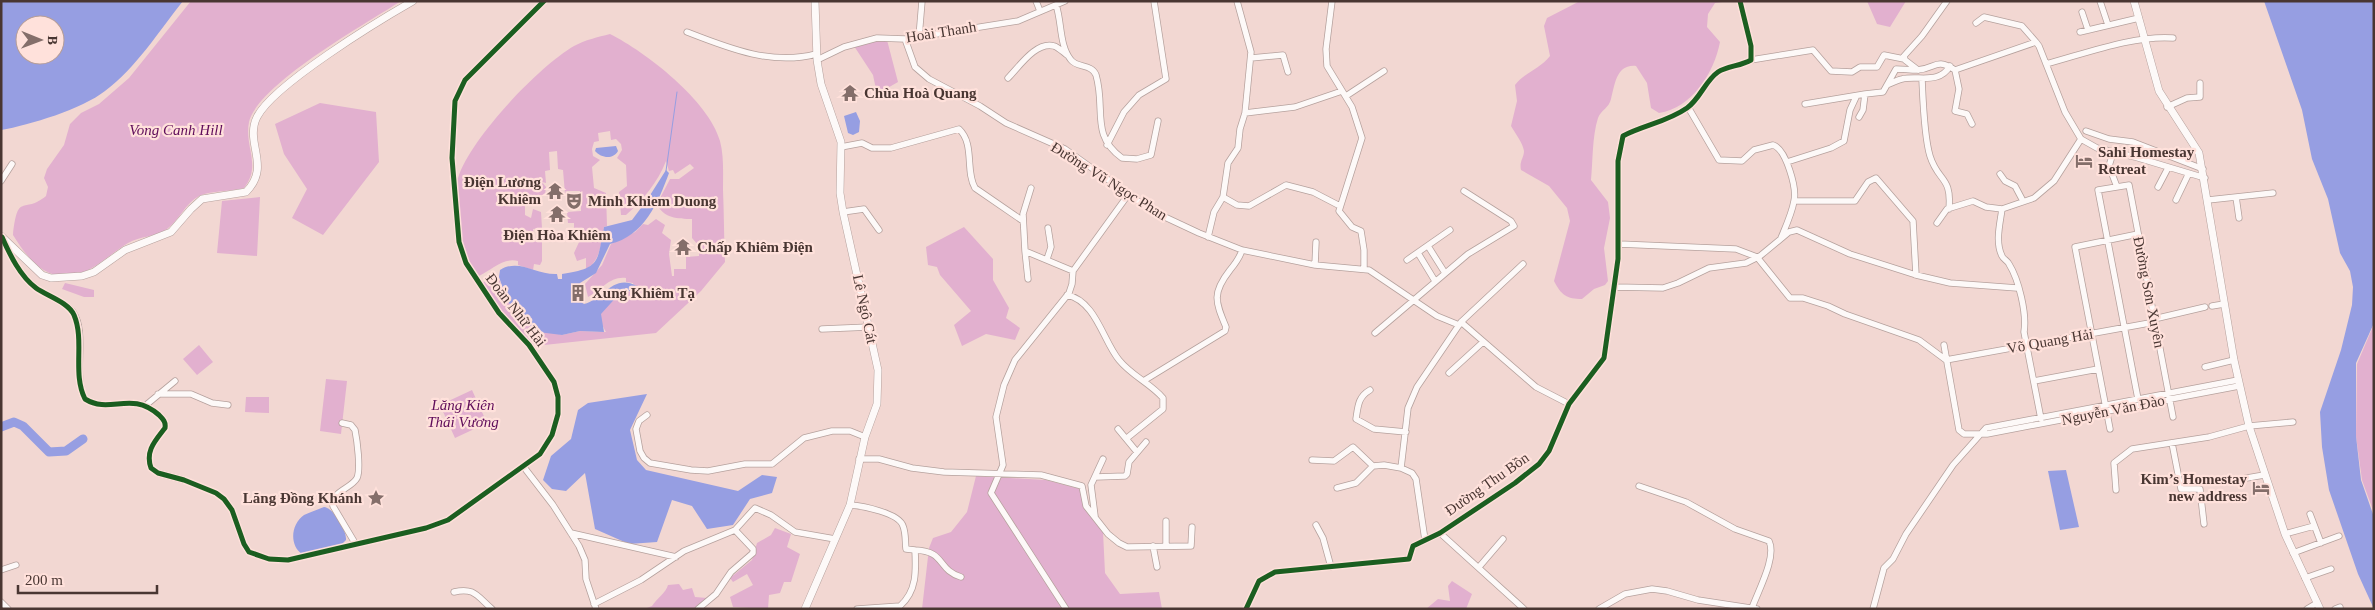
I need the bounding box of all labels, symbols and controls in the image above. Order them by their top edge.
north arrow [15,15,65,65]
street label: Hoài Thanh [905,18,978,45]
text: B [45,35,60,45]
temple icon: Chùa Hoà Quang [840,83,860,103]
place label: Chùa Hoà Quang [864,85,977,101]
park label: Vong Canh Hill [129,122,223,138]
street label: Đường Vũ Ngọc Phan [1048,139,1170,223]
place label: Sahi Homestay Retreat [2098,144,2195,177]
hotel icon: Sahi Homestay Retreat [2074,151,2094,171]
place label: Điện Lương Khiêm [464,174,541,207]
temple icon: Điện Lương Khiêm [545,181,565,201]
theatre icon: Minh Khiem Duong [564,191,584,211]
place label: Minh Khiem Duong [588,193,717,209]
temple icon: Điện Hòa Khiêm [547,204,567,224]
place label: Điện Hòa Khiêm [503,227,611,243]
street label: Đường Sơn Xuyên [2130,235,2168,350]
temple icon: Chấp Khiêm Điện [673,237,693,257]
place label: Chấp Khiêm Điện [697,239,814,255]
street label: Đoàn Nhữ Hài [483,270,549,350]
street label: Lê Ngô Cát [850,273,880,346]
building icon: Xung Khiêm Tạ [568,283,588,303]
place label: Xung Khiêm Tạ [592,285,696,301]
street label: Võ Quang Hải [2006,326,2094,356]
street label: Nguyễn Văn Đào [2060,392,2166,428]
park label: Lăng Kiên Thái Vương [427,397,499,430]
street label: Đường Thu Bồn [1442,449,1532,519]
place label: Kim’s Homestay new address [2140,471,2247,504]
hotel icon: Kim’s Homestay new address [2251,478,2271,498]
place icon: Lăng Đồng Khánh [366,488,386,508]
place label: Lăng Đồng Khánh [243,490,363,506]
scale bar [18,562,156,594]
text: 200 m [25,572,63,588]

